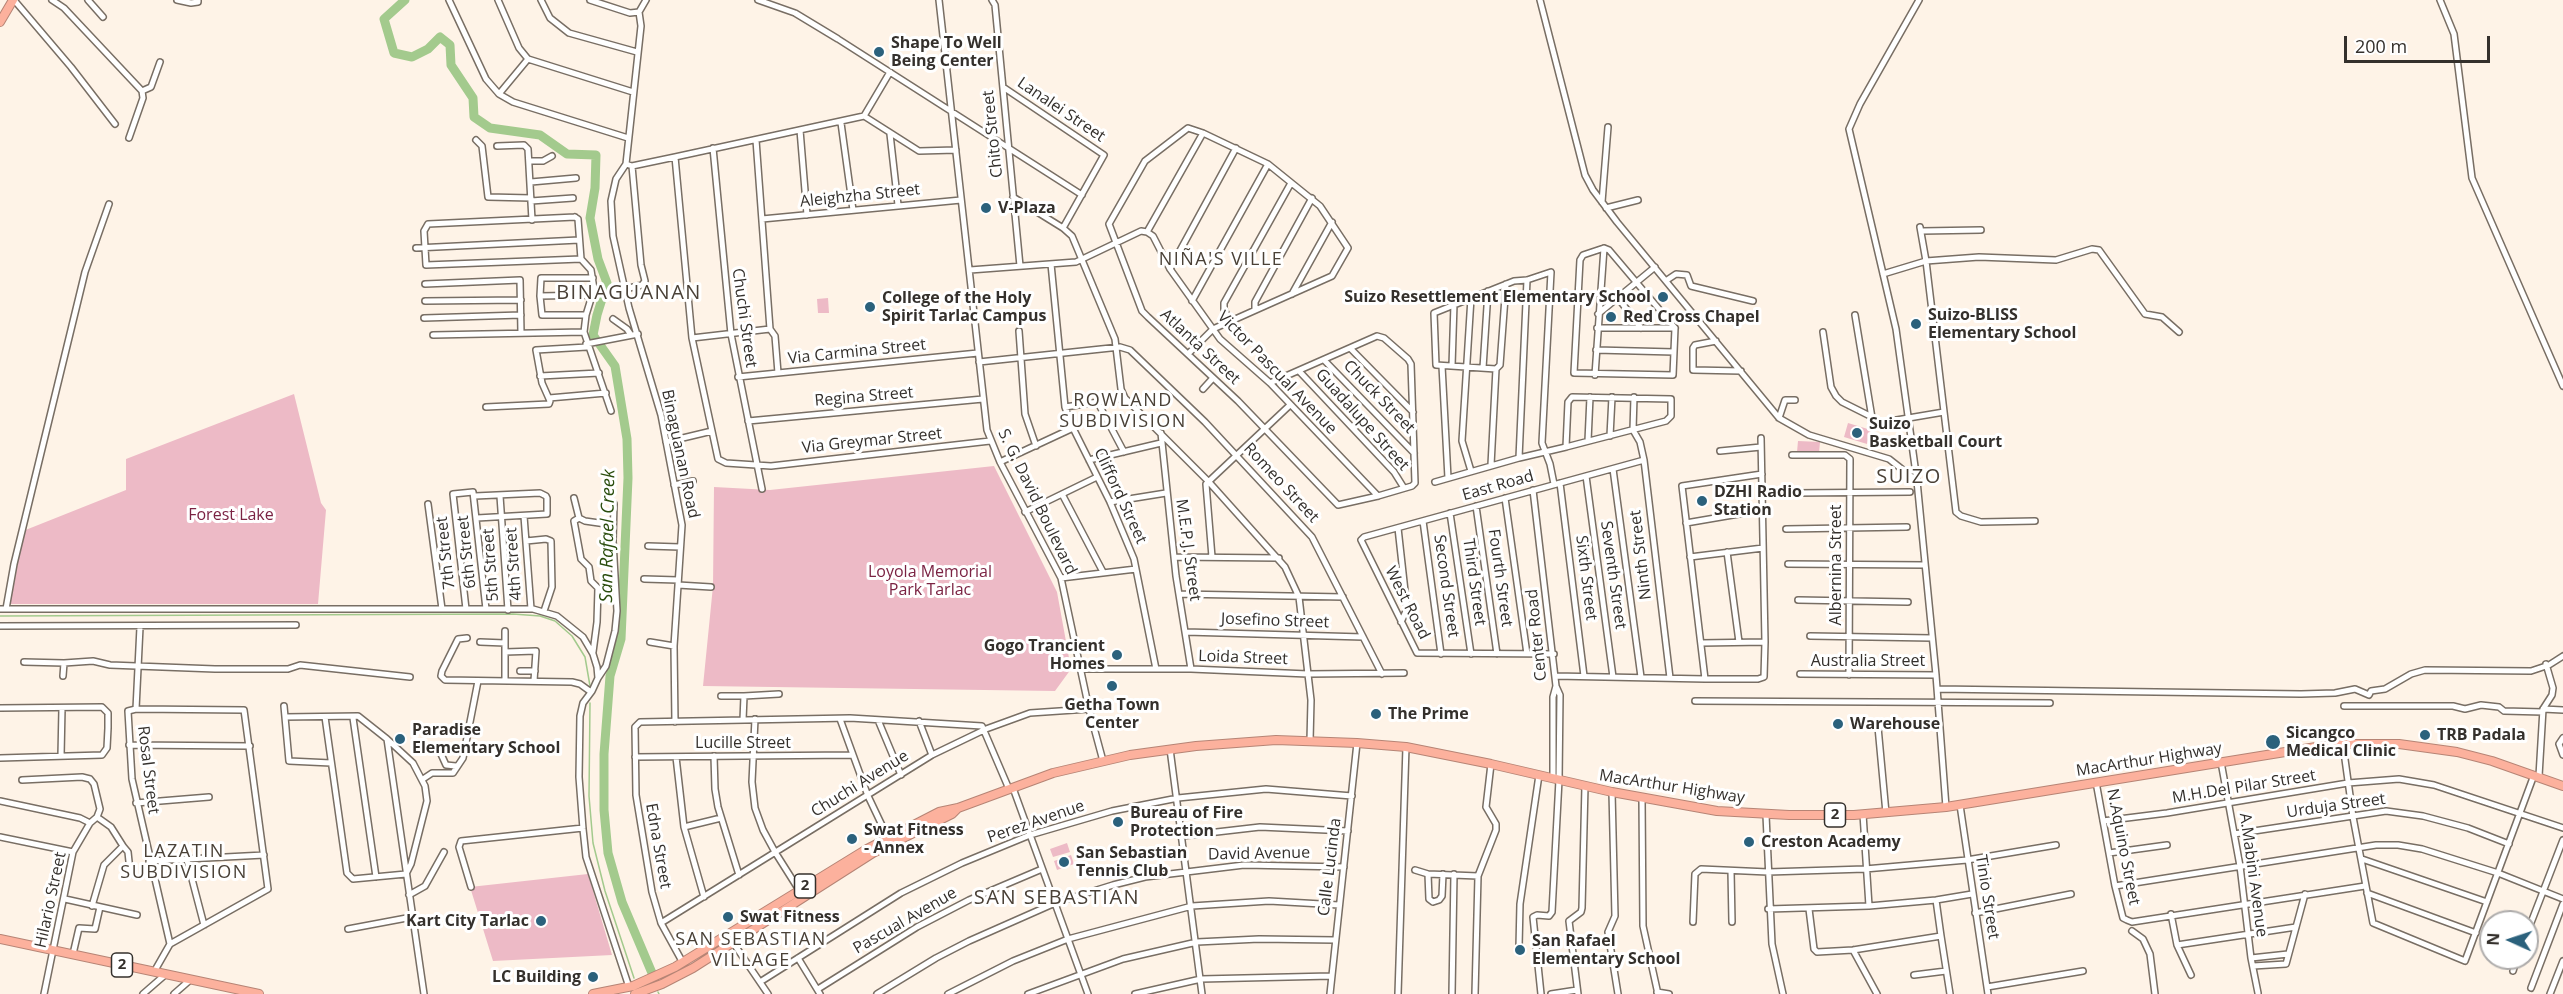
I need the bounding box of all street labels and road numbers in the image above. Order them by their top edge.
street label: Lanalei Street [1013,74,1109,146]
street label: Chito Street [979,89,1007,179]
street label: Aleighzha Street [799,180,921,212]
street label: Chuchi Street [728,267,760,369]
street label: Atlanta Street [1156,305,1244,389]
street label: Victor Pascual Avenue [1213,307,1341,439]
street label: Via Carmina Street [787,335,927,369]
street label: Chuck Street [1339,356,1419,438]
street label: Guadalupe Street [1311,365,1413,475]
street label: Regina Street [814,383,914,411]
street label: Binaguanan Road [657,388,703,520]
street label: Via Greymar Street [801,424,943,458]
street label: S. G. David Boulevard [993,426,1081,578]
street label: Romeo Street [1239,439,1323,527]
street label: Clifford Street [1089,445,1151,547]
street label: East Road [1460,467,1536,505]
street label: M.E.P.J. Street [1171,498,1205,602]
street label: Albernina Street [1826,505,1846,625]
street label: Ninth Street [1626,509,1656,601]
street label: 6th Street [454,514,480,590]
street label: 7th Street [433,515,459,591]
street label: Seventh Street [1596,520,1630,630]
street label: 4th Street [502,527,526,601]
street label: 5th Street [479,528,503,602]
street label: Fourth Street [1484,528,1516,628]
street label: Second Street [1429,533,1463,639]
street label: Sixth Street [1571,534,1601,622]
street label: Third Street [1458,537,1490,627]
street label: West Road [1380,563,1434,643]
street label: Center Road [1523,588,1551,682]
street label: Josefino Street [1221,610,1329,632]
street label: Loida Street [1198,647,1288,669]
street label: Australia Street [1811,651,1925,671]
street label: Rosal Street [133,725,163,815]
street label: Lucille Street [695,733,791,753]
street label: MacArthur Highway [2075,739,2223,781]
street label: Chuchi Avenue [808,746,912,822]
street label: MacArthur Highway [1598,766,1746,808]
street label: M.H.Del Pilar Street [2171,766,2317,808]
street label: N.Aquino Street [2102,787,2144,907]
street label: Urduja Street [2285,790,2387,822]
street label: Perez Avenue [985,796,1087,848]
street label: Edna Street [641,802,675,890]
road number: 2 [1824,803,1846,827]
street label: A.Mabini Avenue [2235,812,2271,938]
street label: Calle Lucinda [1314,817,1346,917]
street label: David Avenue [1208,844,1310,864]
street label: Hilario Street [31,850,71,950]
street label: Tinio Street [1971,853,2003,941]
road number: 2 [794,874,816,898]
street label: Pascual Avenue [850,884,960,958]
road number: 2 [112,953,132,977]

